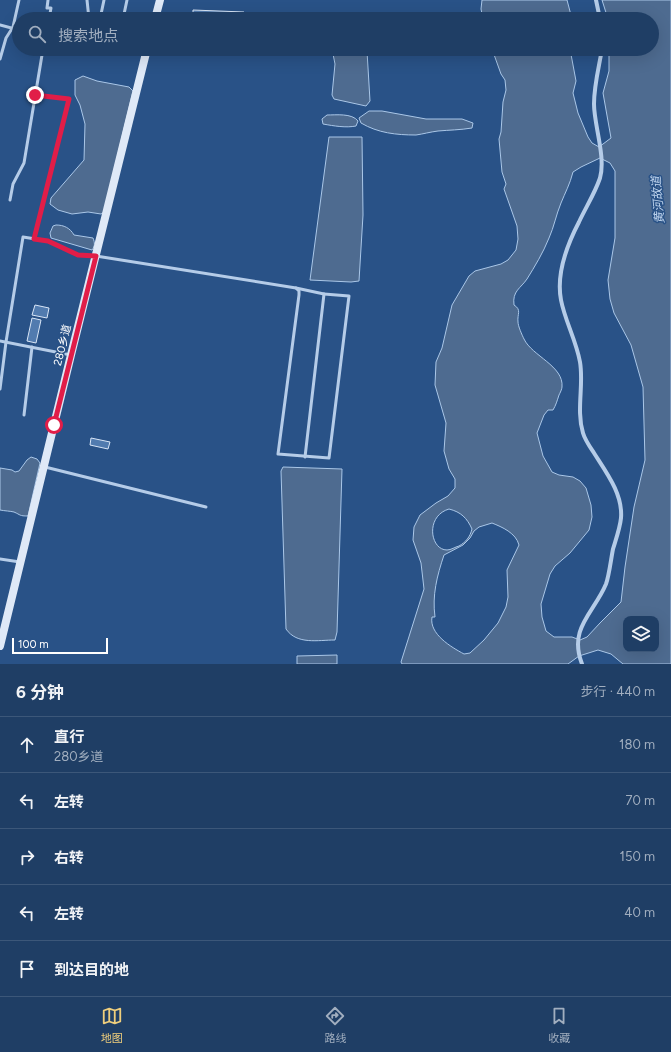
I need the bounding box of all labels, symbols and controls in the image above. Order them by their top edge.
search box [12,12,659,56]
icon: search [26,23,48,45]
text: 搜索地点 [58,27,118,45]
route end [26,86,44,104]
water label: 黄河故道 [649,173,667,225]
street label: 280乡道 [51,323,74,367]
route start [45,416,63,434]
map controls [623,616,659,652]
button: layers [623,616,659,652]
scale bar [12,636,108,655]
text: 100 m [18,638,49,651]
text: 6 分钟 [16,682,64,702]
text: 步行 · 440 m [581,684,655,699]
text: 直行 [54,728,84,746]
icon: ahead [16,734,38,756]
text: 180 m [619,737,655,752]
text: 280乡道 [54,749,104,764]
icon: left [16,790,38,812]
text: 左转 [54,793,84,811]
text: 70 m [625,793,655,808]
icon: right [16,846,38,868]
text: 右转 [54,849,84,867]
text: 150 m [620,849,655,864]
icon: left [16,902,38,924]
text: 左转 [54,905,84,923]
text: 40 m [624,905,655,920]
icon: arrive [16,958,38,980]
text: 到达目的地 [54,961,129,979]
tab: 地图 [101,1005,123,1045]
tab: 路线 [324,1005,346,1045]
tab: 收藏 [548,1005,570,1045]

